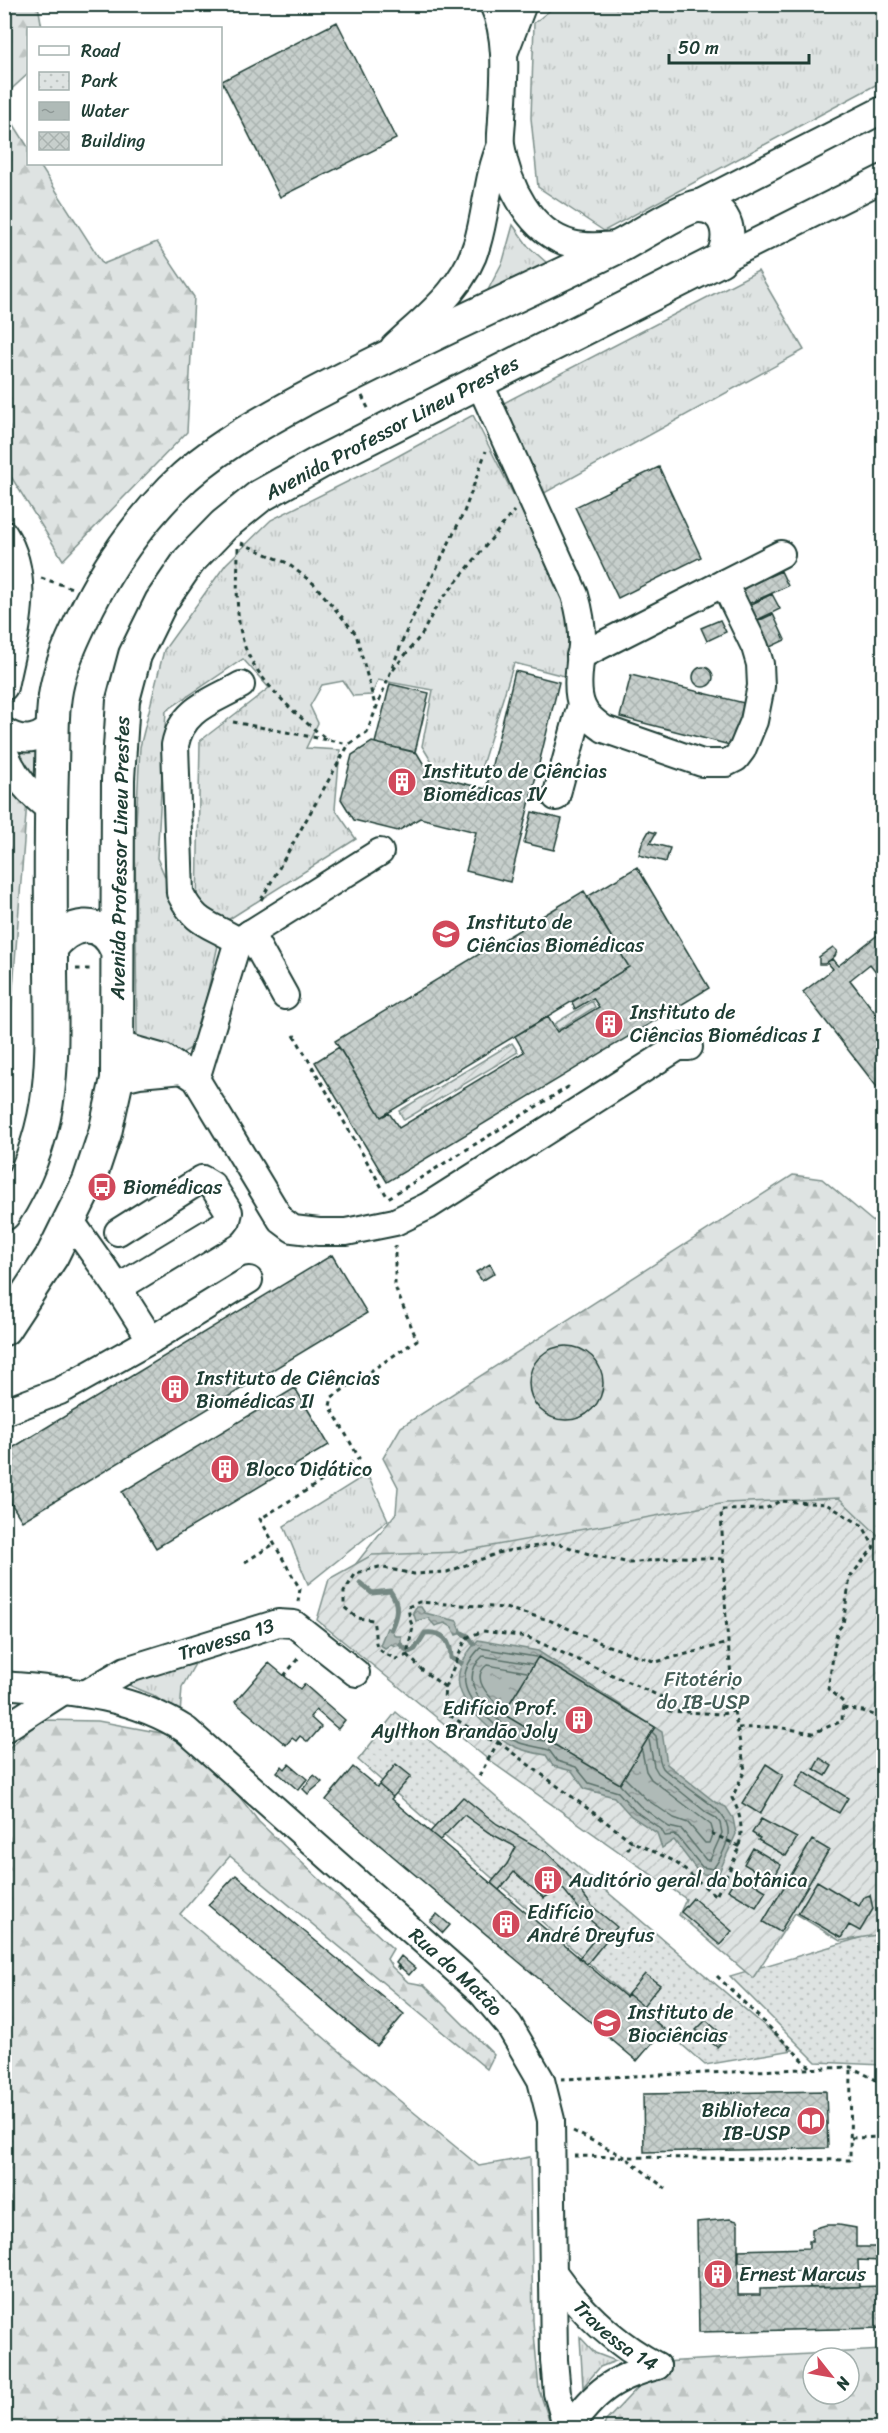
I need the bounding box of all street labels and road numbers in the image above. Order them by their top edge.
street label: Avenida Professor Lineu Prestes [258,346,526,511]
street label: Avenida Professor Lineu Prestes [100,715,140,1001]
street label: Travessa 13 [173,1608,279,1670]
street label: Rua do Matão [401,1918,512,2024]
street label: Travessa 14 [564,2291,665,2381]

